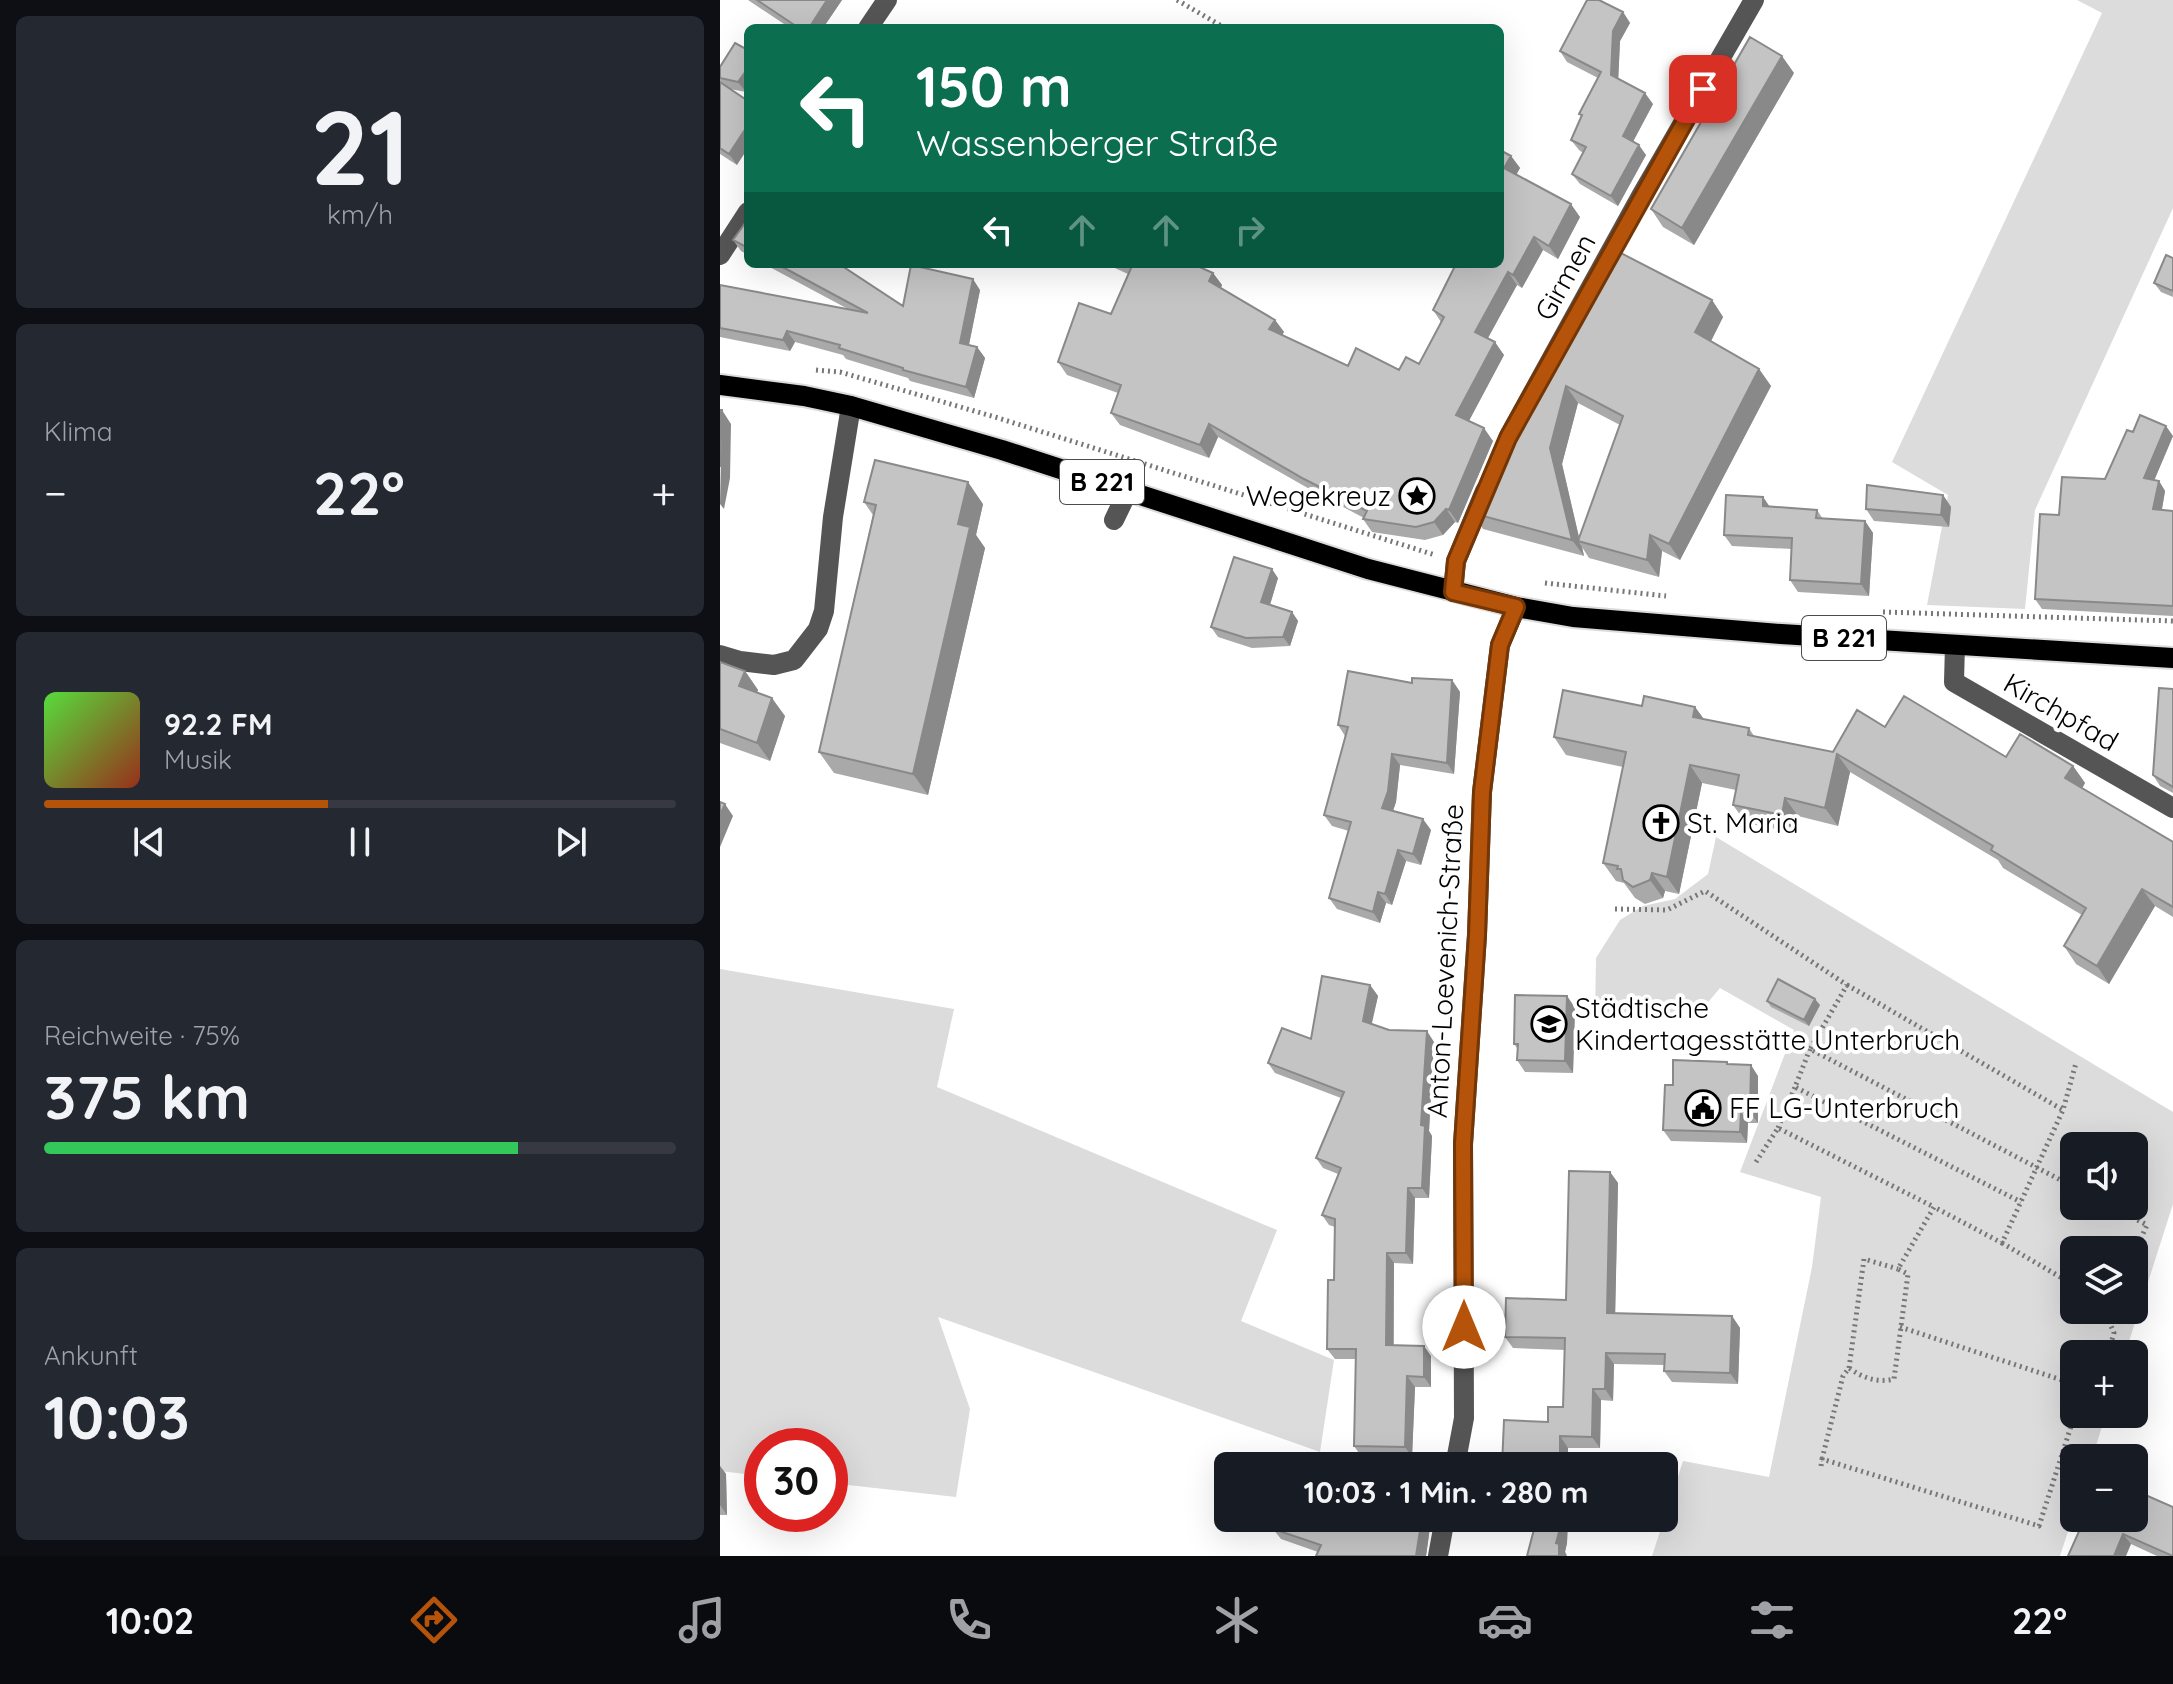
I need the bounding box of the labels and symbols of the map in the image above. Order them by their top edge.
pin [1669,55,1737,123]
street label: Girmen [1527,227,1603,326]
road number: B 221 [1060,460,1144,504]
place icon: Wegekreuz [1398,477,1436,515]
place label: Wegekreuz [1246,478,1391,513]
road number: B 221 [1802,616,1886,660]
street label: Kirchpfad [1998,665,2125,758]
street label: Anton-Loevenich-Straße [1419,803,1470,1119]
church icon: St. Maria [1642,804,1680,842]
place label: St. Maria [1687,805,1799,840]
place label: Städtische Kindertagesstätte Unterbruch [1575,990,1960,1057]
school or university icon: Städtische Kindertagesstätte Unterbruch [1530,1005,1568,1043]
public building icon: FF LG-Unterbruch [1684,1089,1722,1127]
place label: FF LG-Unterbruch [1729,1090,1960,1125]
position arrow [1422,1285,1506,1369]
speed limit sign: 30 [744,1428,848,1532]

